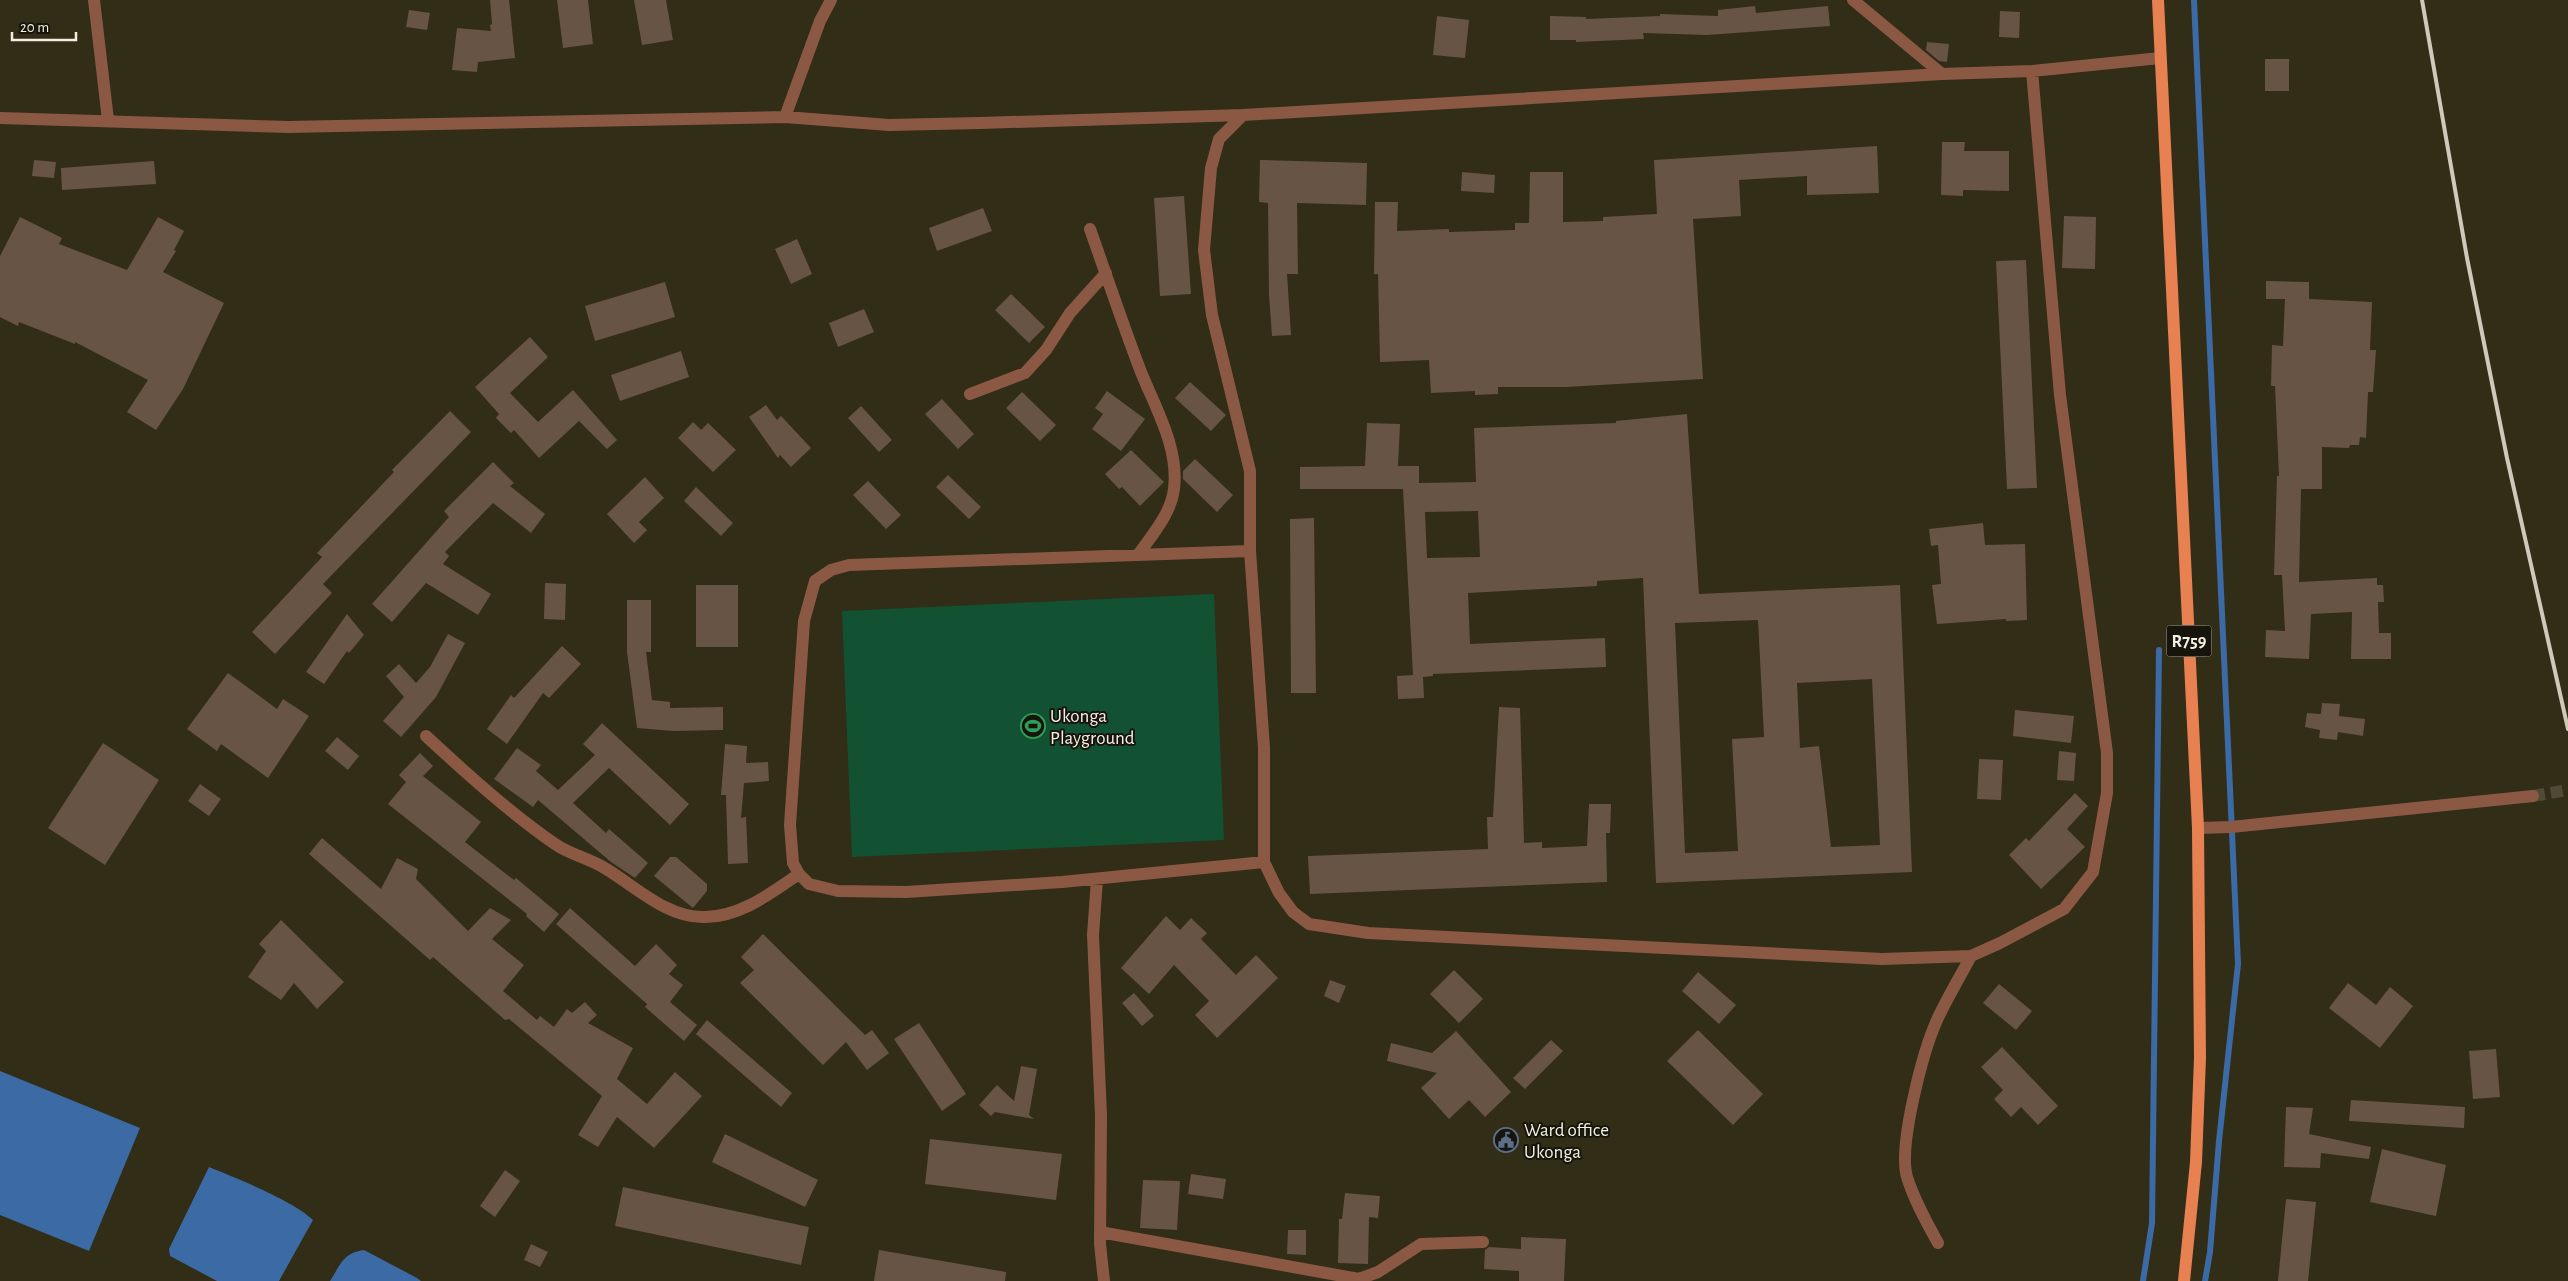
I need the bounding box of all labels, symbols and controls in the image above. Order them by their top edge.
scale bar [12,10,76,42]
text: 20 m [20,20,49,35]
road number: R759 [2166,626,2212,656]
place label: Ukonga Playground [1050,707,1135,748]
sports icon: Ukonga Playground [1020,713,1046,739]
place label: Ward office Ukonga [1524,1121,1609,1162]
public building icon: Ward office Ukonga [1493,1127,1519,1153]

